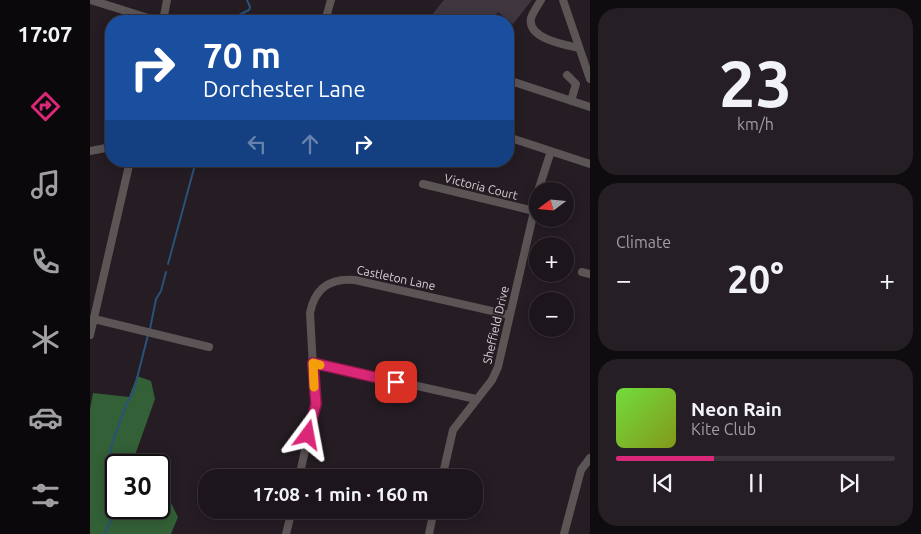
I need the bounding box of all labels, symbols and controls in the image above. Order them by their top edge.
text: 17:07 [17,21,73,46]
icon: right [120,35,185,100]
text: 70 m [203,35,281,75]
text: 23 [719,46,792,119]
text: Dorchester Lane [203,76,366,101]
icon: directions [28,89,63,124]
text: km/h [737,115,774,133]
icon: left [243,130,271,158]
icon: ahead [296,130,324,158]
icon: right [349,130,377,158]
icon: music [28,167,63,202]
street label: Victoria Court [443,171,519,202]
north arrow [529,182,574,228]
map controls [529,182,574,337]
text: Climate [616,233,671,251]
button: + [529,237,574,282]
icon: phone [28,244,63,279]
text: 20° [727,258,784,300]
street label: Castleton Lane [355,263,437,292]
text: − [616,264,632,295]
text: + [879,264,895,295]
street label: Sheffield Drive [480,285,511,365]
button: − [529,292,574,337]
icon: climate [28,322,63,357]
pin [375,361,417,403]
icon: arrive [382,368,410,396]
text: Neon Rain [691,398,782,420]
icon: car [28,400,63,435]
position arrow [281,408,333,460]
text: Kite Club [691,420,756,438]
speed limit sign: 30 [105,454,170,519]
icon: previous [649,469,677,497]
icon: pause [742,469,770,497]
icon: next [835,469,863,497]
icon: filters [28,478,63,513]
text: 17:08 · 1 min · 160 m [253,483,428,505]

